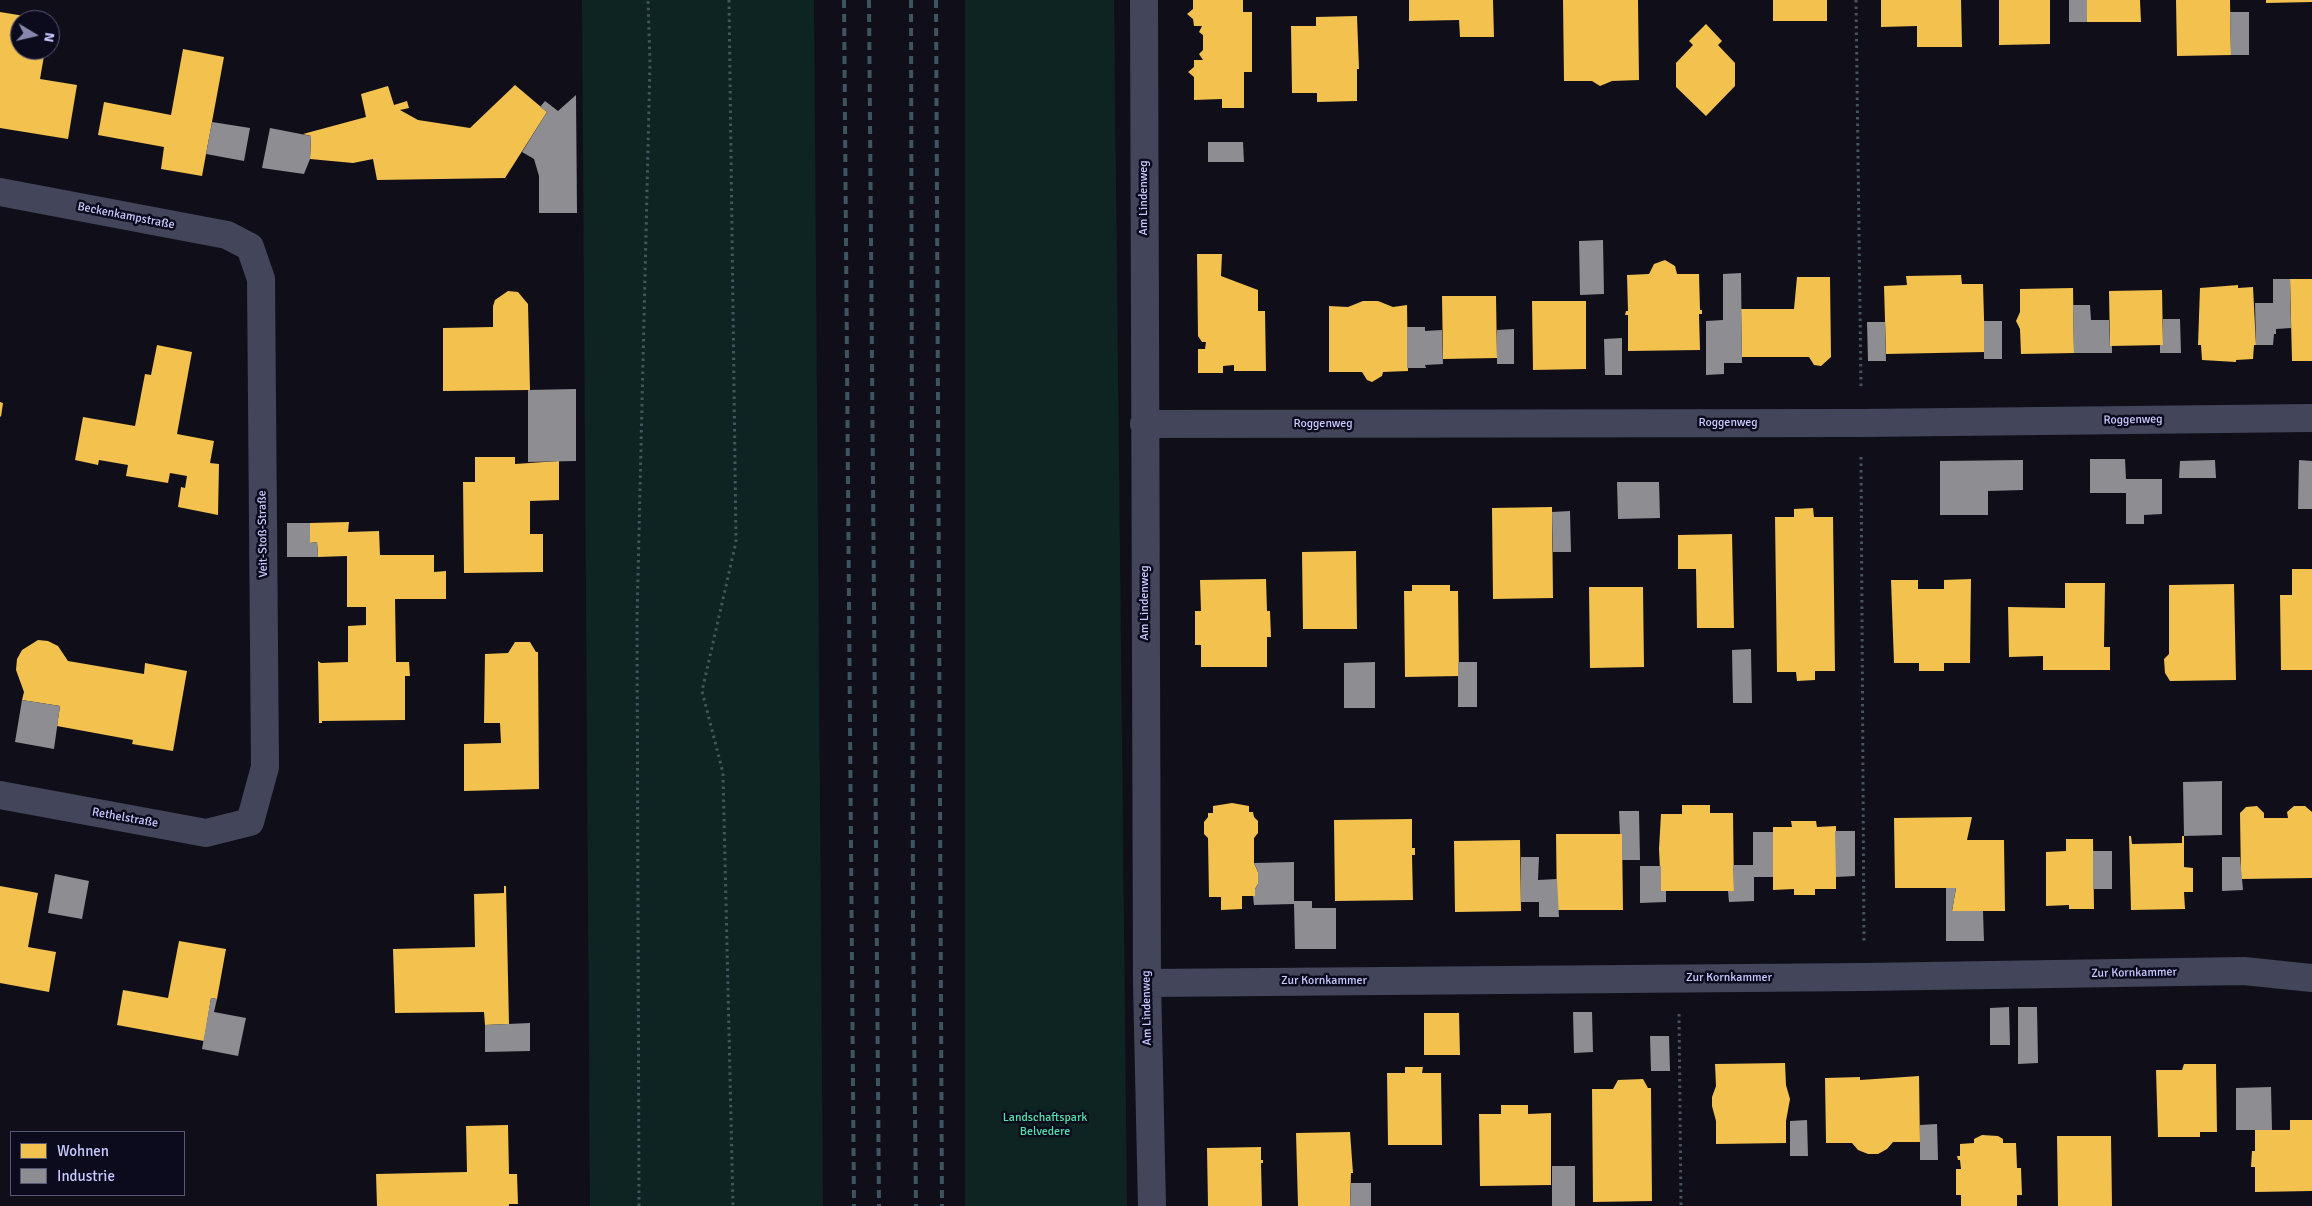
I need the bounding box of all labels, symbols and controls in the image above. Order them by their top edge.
north arrow [10,10,60,60]
text: N [40,31,58,43]
street label: Am Lindenweg [1137,161,1151,235]
street label: Beckenkampstraße [76,200,176,232]
street label: Roggenweg [2103,412,2163,428]
street label: Roggenweg [1698,416,1758,430]
street label: Roggenweg [1293,417,1353,431]
street label: Veit-Stoß-Straße [255,490,271,578]
street label: Am Lindenweg [1138,566,1152,640]
street label: Rethelstraße [91,805,159,831]
street label: Zur Kornkammer [2091,965,2177,981]
street label: Am Lindenweg [1139,970,1155,1046]
street label: Zur Kornkammer [1686,971,1772,985]
street label: Zur Kornkammer [1281,974,1367,988]
park label: Landschaftspark Belvedere [1003,1111,1087,1139]
legend [10,1131,185,1196]
text: Wohnen [57,1142,109,1160]
text: Industrie [57,1167,115,1185]

